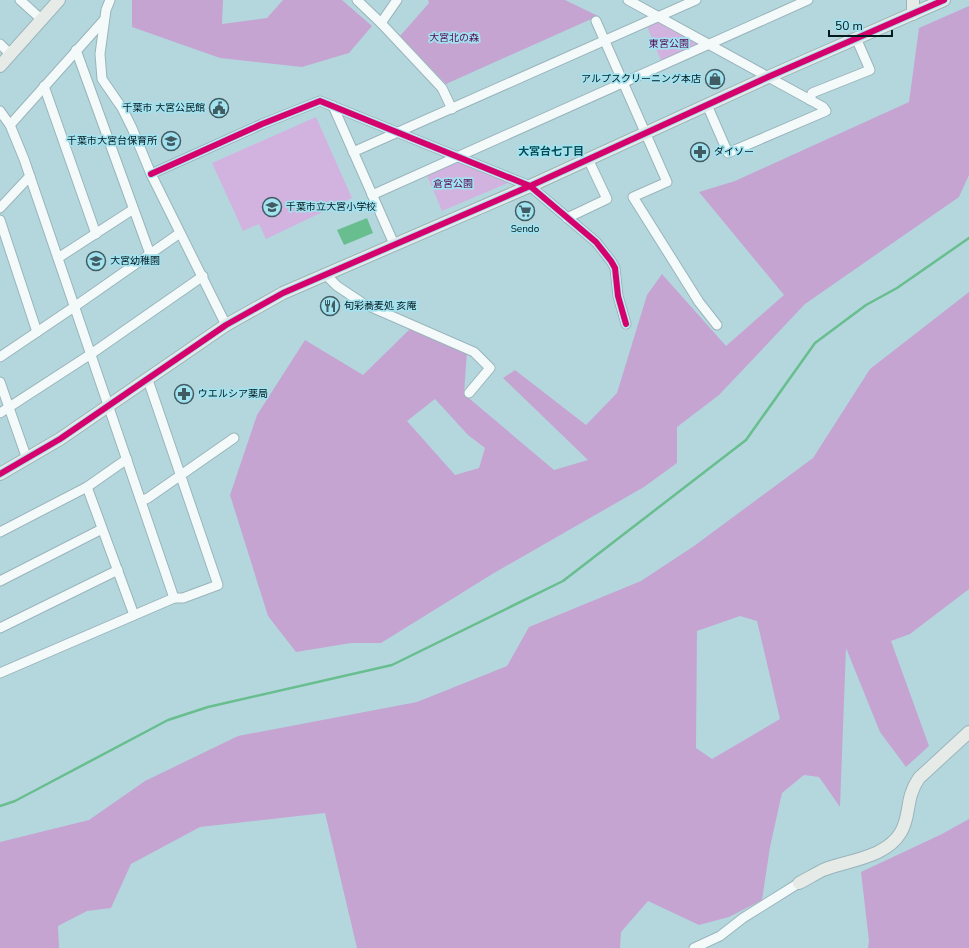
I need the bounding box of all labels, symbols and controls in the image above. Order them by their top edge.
scale bar [829,12,892,38]
text: 50 m [835,18,863,34]
park label: 大宮北の森 [429,31,479,45]
park label: 東宮公園 [649,37,689,51]
shop icon: アルプスクリーニング本店 [704,68,726,90]
place label: アルプスクリーニング本店 [581,72,701,86]
public building icon: 千葉市 大宮公民館 [208,97,230,119]
place label: 千葉市 大宮公民館 [122,101,205,115]
school or university icon: 千葉市大宮台保育所 [160,130,182,152]
place label: 千葉市大宮台保育所 [67,134,157,148]
pharmacy icon: ダイソー [689,141,711,163]
district label: 大宮台七丁目 [518,144,584,159]
place label: ダイソー [714,145,754,159]
park label: 倉宮公園 [433,177,473,191]
school or university icon: 千葉市立大宮小学校 [261,196,283,218]
place label: 千葉市立大宮小学校 [286,200,376,214]
supermarket icon: Sendo [514,200,536,222]
place label: Sendo [511,222,540,236]
school or university icon: 大宮幼稚園 [85,250,107,272]
place label: 大宮幼稚園 [110,254,160,268]
restaurant icon: 旬彩蕎麦処 亥庵 [319,295,341,317]
place label: 旬彩蕎麦処 亥庵 [344,299,417,313]
pharmacy icon: ウエルシア薬局 [173,383,195,405]
place label: ウエルシア薬局 [198,387,268,401]

